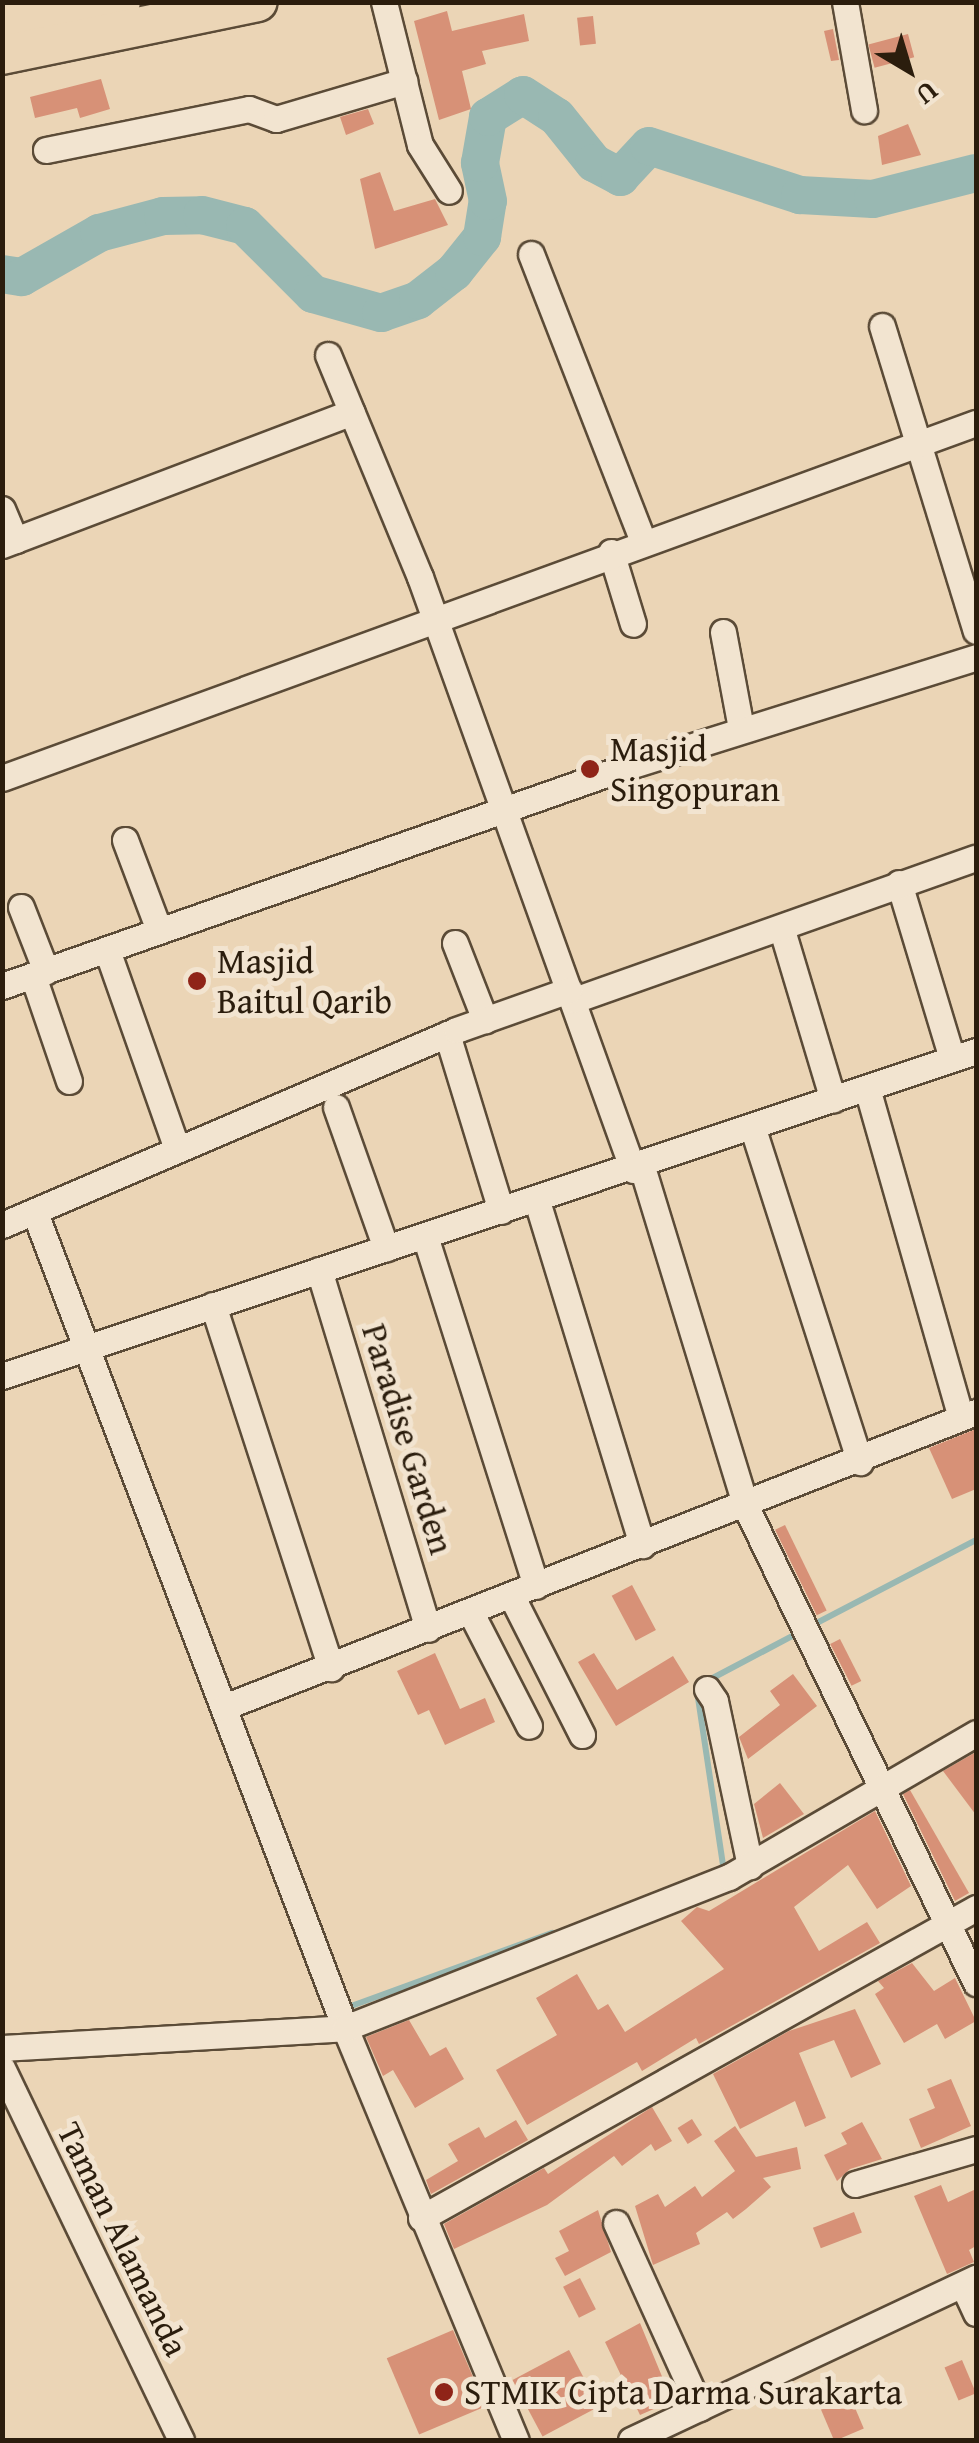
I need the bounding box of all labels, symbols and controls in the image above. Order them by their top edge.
north arrow [859,20,959,120]
text: U [908,72,948,116]
place label: Masjid Singopuran [610,728,780,810]
marker: Masjid Singopuran [579,758,601,780]
place label: Masjid Baitul Qarib [217,940,392,1022]
marker: Masjid Baitul Qarib [186,970,208,992]
street label: Paradise Garden [353,1319,463,1559]
street label: Taman Alamanda [48,2115,198,2363]
place label: STMIK Cipta Darma Surakarta [464,2371,902,2413]
marker: STMIK Cipta Darma Surakarta [433,2381,455,2403]

